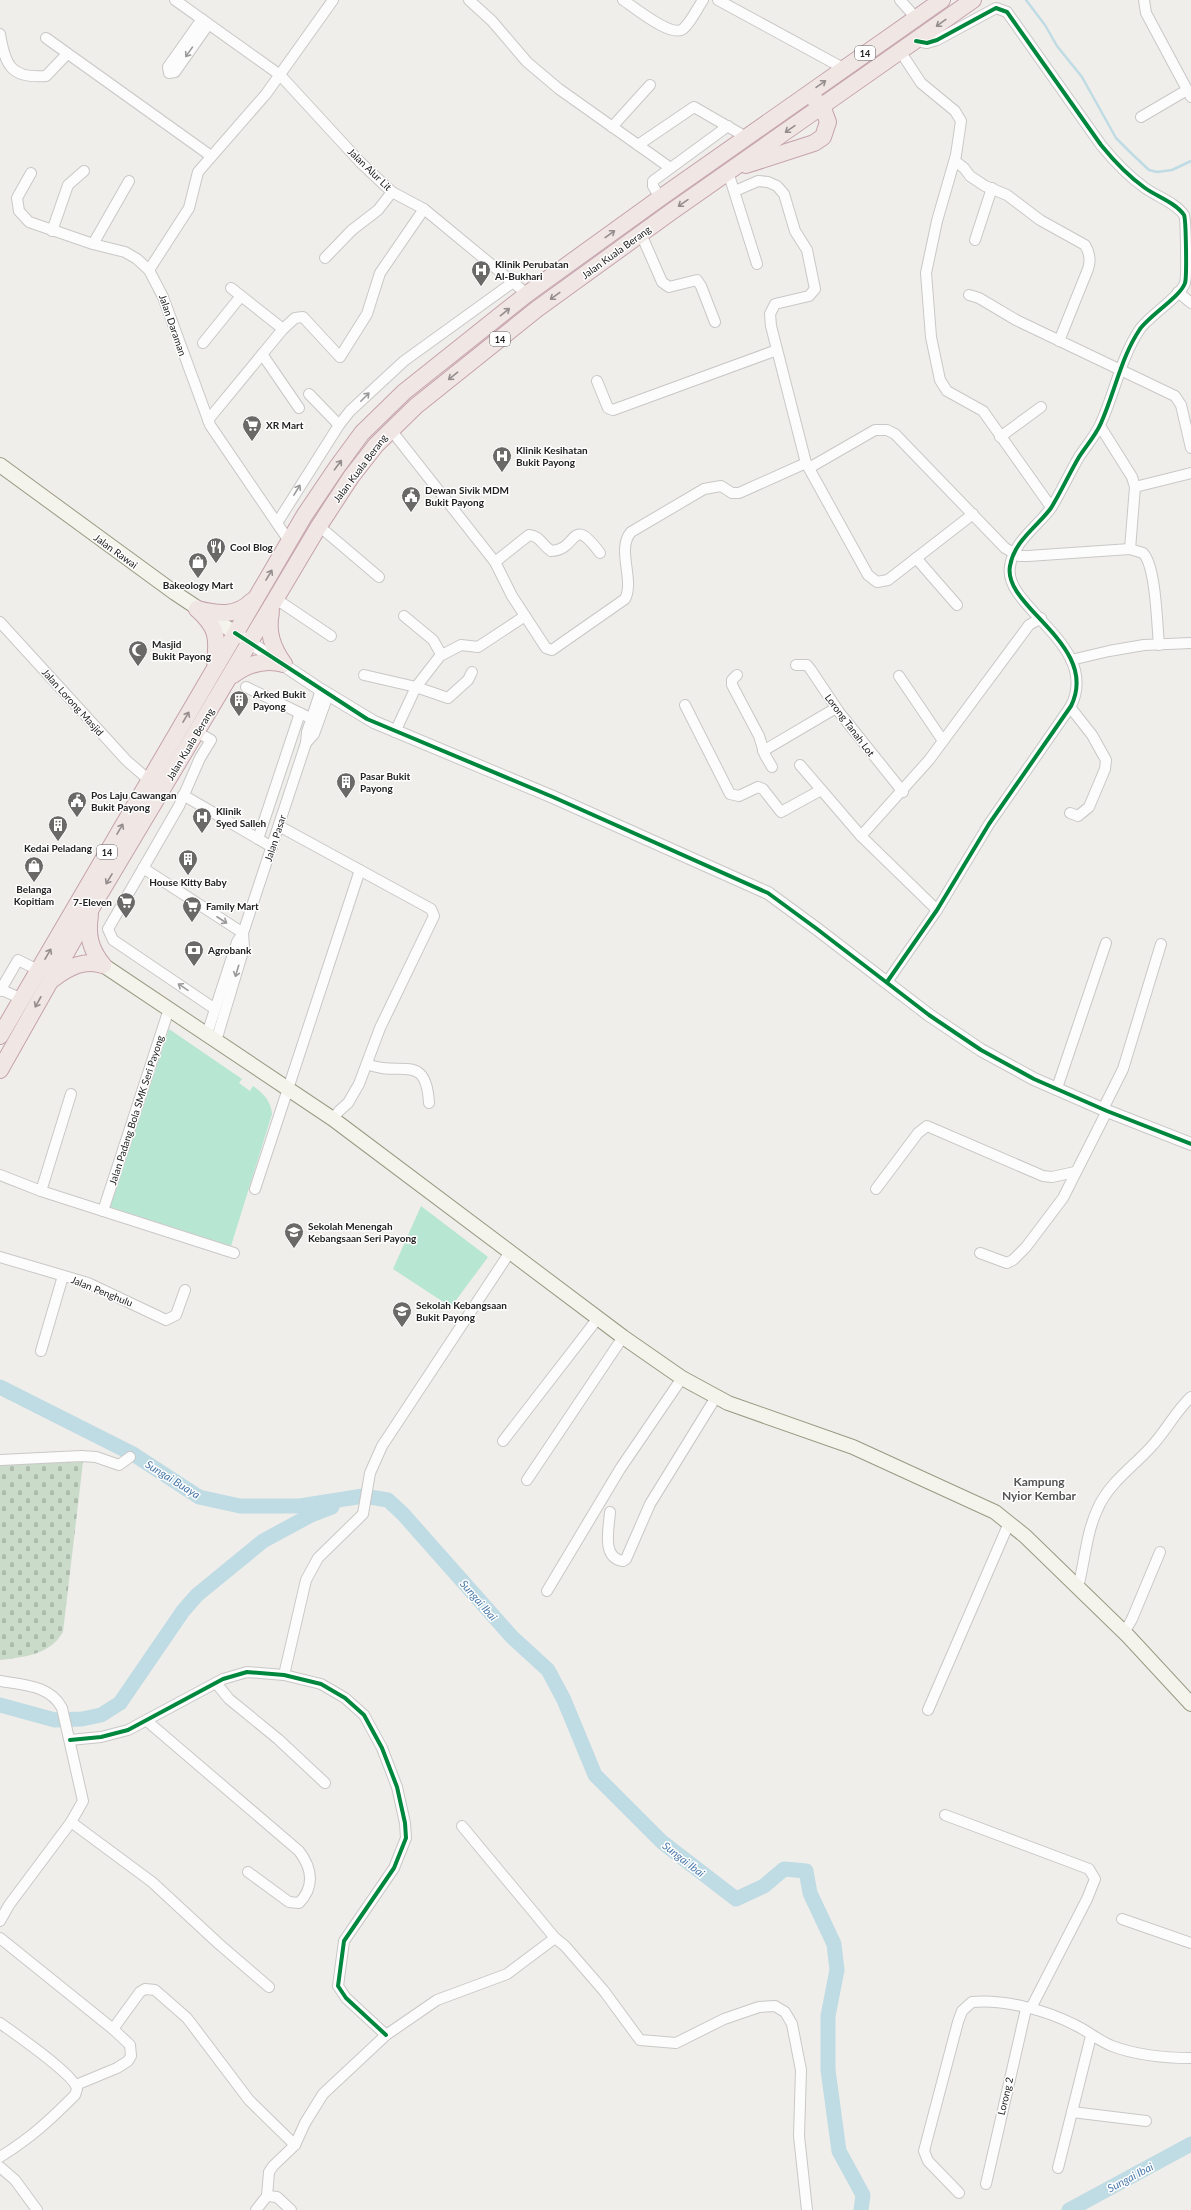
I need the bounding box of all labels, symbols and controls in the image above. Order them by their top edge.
one-way arrow [936,19,947,27]
one-way arrow [185,46,193,57]
road number: 14 [855,46,875,60]
one-way arrow [815,80,826,88]
one-way arrow [784,125,795,133]
street label: Jalan Alur Lit [346,145,395,193]
one-way arrow [678,199,689,207]
street label: Jalan Kuala Berang [579,223,653,281]
one-way arrow [604,230,615,238]
place label: Klinik Perubatan Al-Bukhari [494,258,569,282]
hospital icon: Klinik Perubatan Al-Bukhari [470,259,492,287]
one-way arrow [550,292,561,300]
street label: Jalan Daraman [157,293,189,357]
one-way arrow [500,307,511,316]
road number: 14 [490,332,510,346]
one-way arrow [448,372,459,381]
one-way arrow [360,392,370,401]
supermarket icon: XR Mart [241,414,263,442]
place label: XR Mart [266,419,304,431]
street label: Jalan Kuala Berang [330,432,390,504]
place label: Klinik Kesihatan Bukit Payong [516,444,588,468]
hospital icon: Klinik Kesihatan Bukit Payong [491,445,513,473]
one-way arrow [334,460,342,471]
place label: Dewan Sivik MDM Bukit Payong [425,484,509,508]
one-way arrow [293,485,302,496]
public building icon: Dewan Sivik MDM Bukit Payong [400,485,422,513]
street label: Jalan Rawai [92,531,140,571]
restaurant icon: Cool Blog [205,536,227,564]
place label: Cool Blog [230,541,274,553]
shop icon: Bakeology Mart [187,551,209,579]
one-way arrow [265,569,273,581]
place label: Bakeology Mart [163,579,234,591]
place label: Masjid Bukit Payong [152,638,212,662]
mosque icon: Masjid Bukit Payong [127,639,149,667]
street label: Jalan Lorong Masjid [40,666,106,738]
place label: Arked Bukit Payong [252,688,306,712]
building icon: Arked Bukit Payong [228,689,250,717]
street label: Lorong Tanah Lot [823,691,878,759]
street label: Jalan Kuala Berang [164,706,216,782]
one-way arrow [182,711,190,723]
place label: Pasar Bukit Payong [360,770,411,794]
building icon: Pasar Bukit Payong [335,771,357,799]
place label: Pos Laju Cawangan Bukit Payong [91,789,177,813]
public building icon: Pos Laju Cawangan Bukit Payong [66,790,88,818]
place label: Klinik Syed Salleh [216,805,267,829]
hospital icon: Klinik Syed Salleh [191,806,213,834]
street label: Jalan Pasar [262,813,288,863]
building icon: Kedai Peladang [47,814,69,842]
one-way arrow [117,823,125,835]
place label: Kedai Peladang [24,842,93,854]
road number: 14 [97,845,117,859]
building icon: House Kitty Baby [177,848,199,876]
shop icon: Belanga Kopitiam [23,855,45,883]
one-way arrow [104,873,112,885]
place label: House Kitty Baby [149,876,227,888]
place label: Belanga Kopitiam [14,883,54,907]
supermarket icon: 7-Eleven [115,891,137,919]
supermarket icon: Family Mart [181,895,203,923]
place label: 7-Eleven [73,896,112,908]
place label: Family Mart [206,900,259,912]
one-way arrow [217,915,228,924]
bank icon: Agrobank [183,939,205,967]
place label: Agrobank [207,944,252,956]
one-way arrow [44,948,52,960]
one-way arrow [233,964,240,977]
one-way arrow [178,983,189,991]
one-way arrow [34,996,41,1008]
street label: Jalan Padang Bola SMK Seri Payong [106,1034,166,1186]
place label: Sekolah Menengah Kebangsaan Seri Payong [308,1220,417,1244]
school or university icon: Sekolah Menengah Kebangsaan Seri Payong [283,1221,305,1249]
street label: Jalan Penghulu [69,1273,135,1309]
place label: Sekolah Kebangsaan Bukit Payong [416,1299,507,1323]
school or university icon: Sekolah Kebangsaan Bukit Payong [391,1300,413,1328]
water label: Sungai Buaya [143,1457,203,1501]
district label: Kampung Nyior Kembar [1002,1474,1077,1503]
water label: Sungai Ibai [458,1577,501,1623]
water label: Sungai Ibai [660,1839,708,1880]
street label: Lorong 2 [995,2076,1015,2116]
water label: Sungai Ibai [1105,2159,1155,2194]

